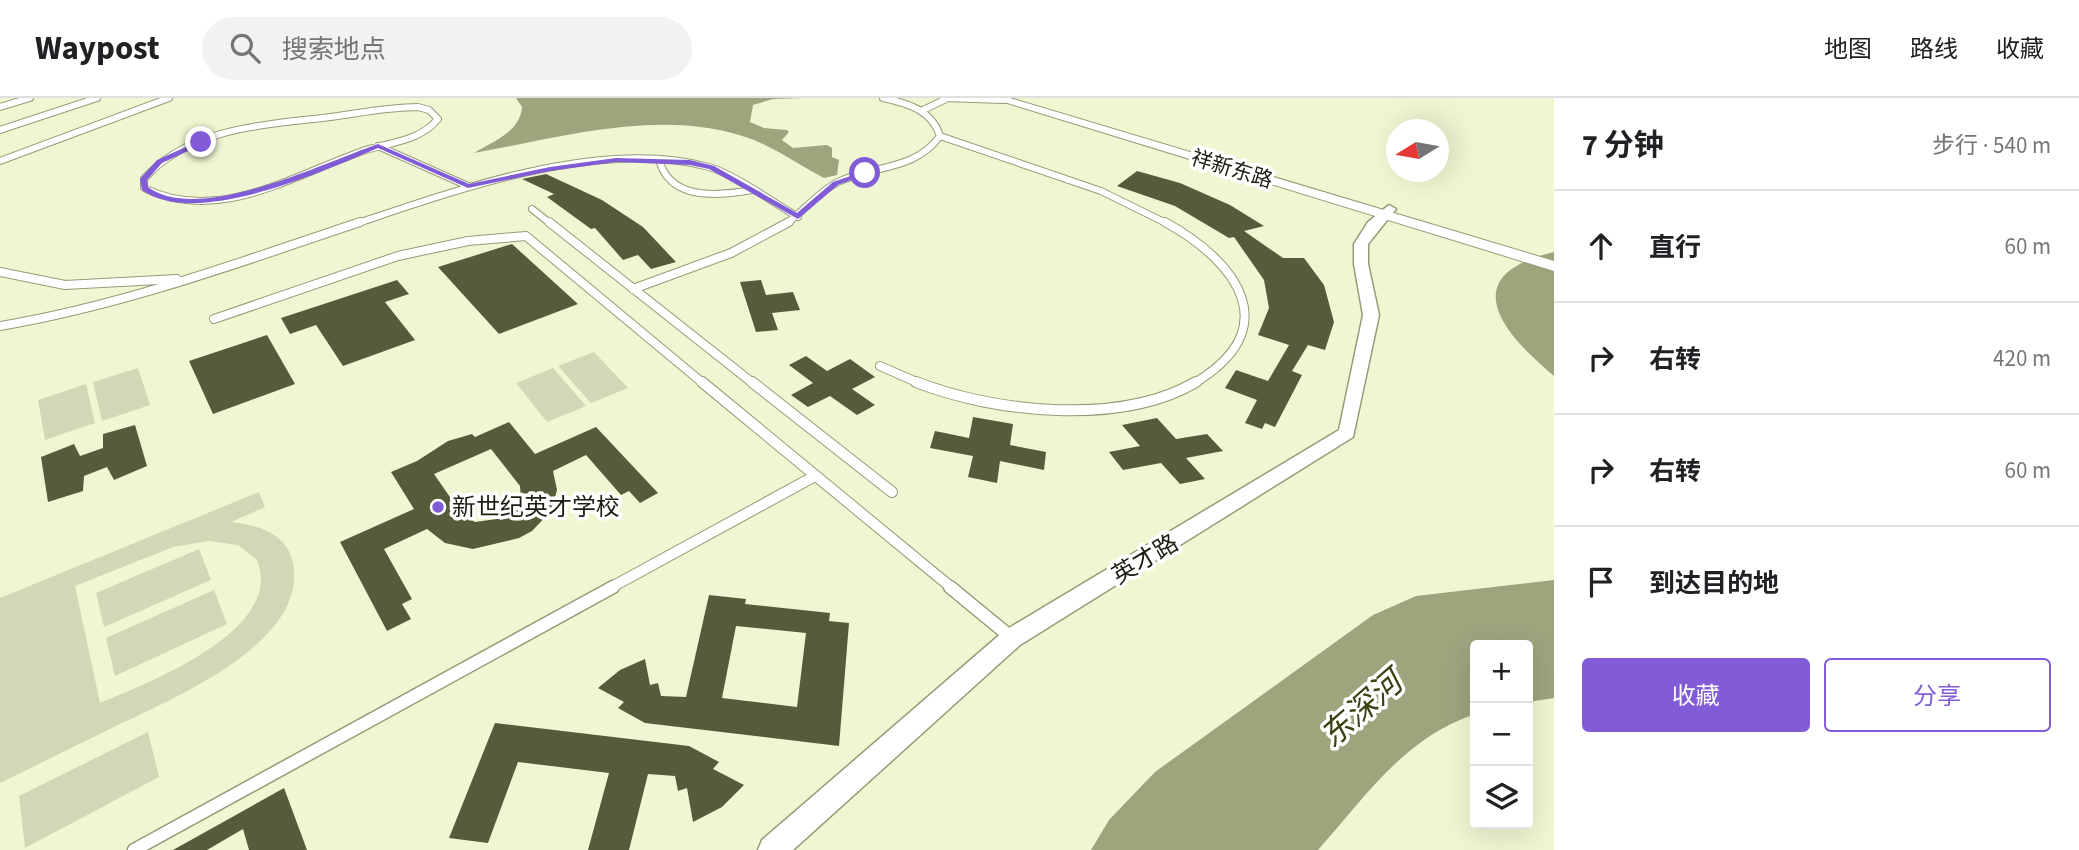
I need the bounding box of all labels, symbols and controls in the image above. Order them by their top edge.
search box [202,17,692,80]
text: Waypost [35,25,160,72]
icon: search [226,29,264,67]
text: 搜索地点 [282,31,386,68]
text: 地图 [1824,32,1872,67]
text: 路线 [1910,32,1958,67]
text: 收藏 [1996,32,2044,67]
north arrow [1386,119,1449,182]
text: 7 分钟 [1582,124,1664,167]
route end [185,126,216,157]
text: 步行 · 540 m [1932,129,2051,162]
street label: 祥新东路 [1187,142,1277,196]
route start [849,157,880,188]
icon: ahead [1582,227,1620,265]
text: 直行 [1649,229,1701,266]
text: 60 m [2004,230,2051,263]
icon: right [1582,339,1620,377]
text: 右转 [1649,341,1701,378]
text: 420 m [1993,342,2051,375]
icon: right [1582,451,1620,489]
text: 右转 [1649,453,1701,490]
text: 60 m [2004,454,2051,487]
place label: 新世纪英才学校 [452,490,620,525]
marker: 新世纪英才学校 [430,499,446,515]
street label: 英才路 [1105,526,1185,593]
icon: arrive [1582,563,1620,601]
text: 到达目的地 [1649,565,1779,602]
map controls [1470,640,1533,829]
button: + [1470,640,1533,703]
water label: 东深河 [1310,657,1417,759]
button: 收藏 [1582,658,1810,732]
button: 分享 [1824,658,2051,732]
button: − [1470,703,1533,766]
button: layers [1470,766,1533,829]

